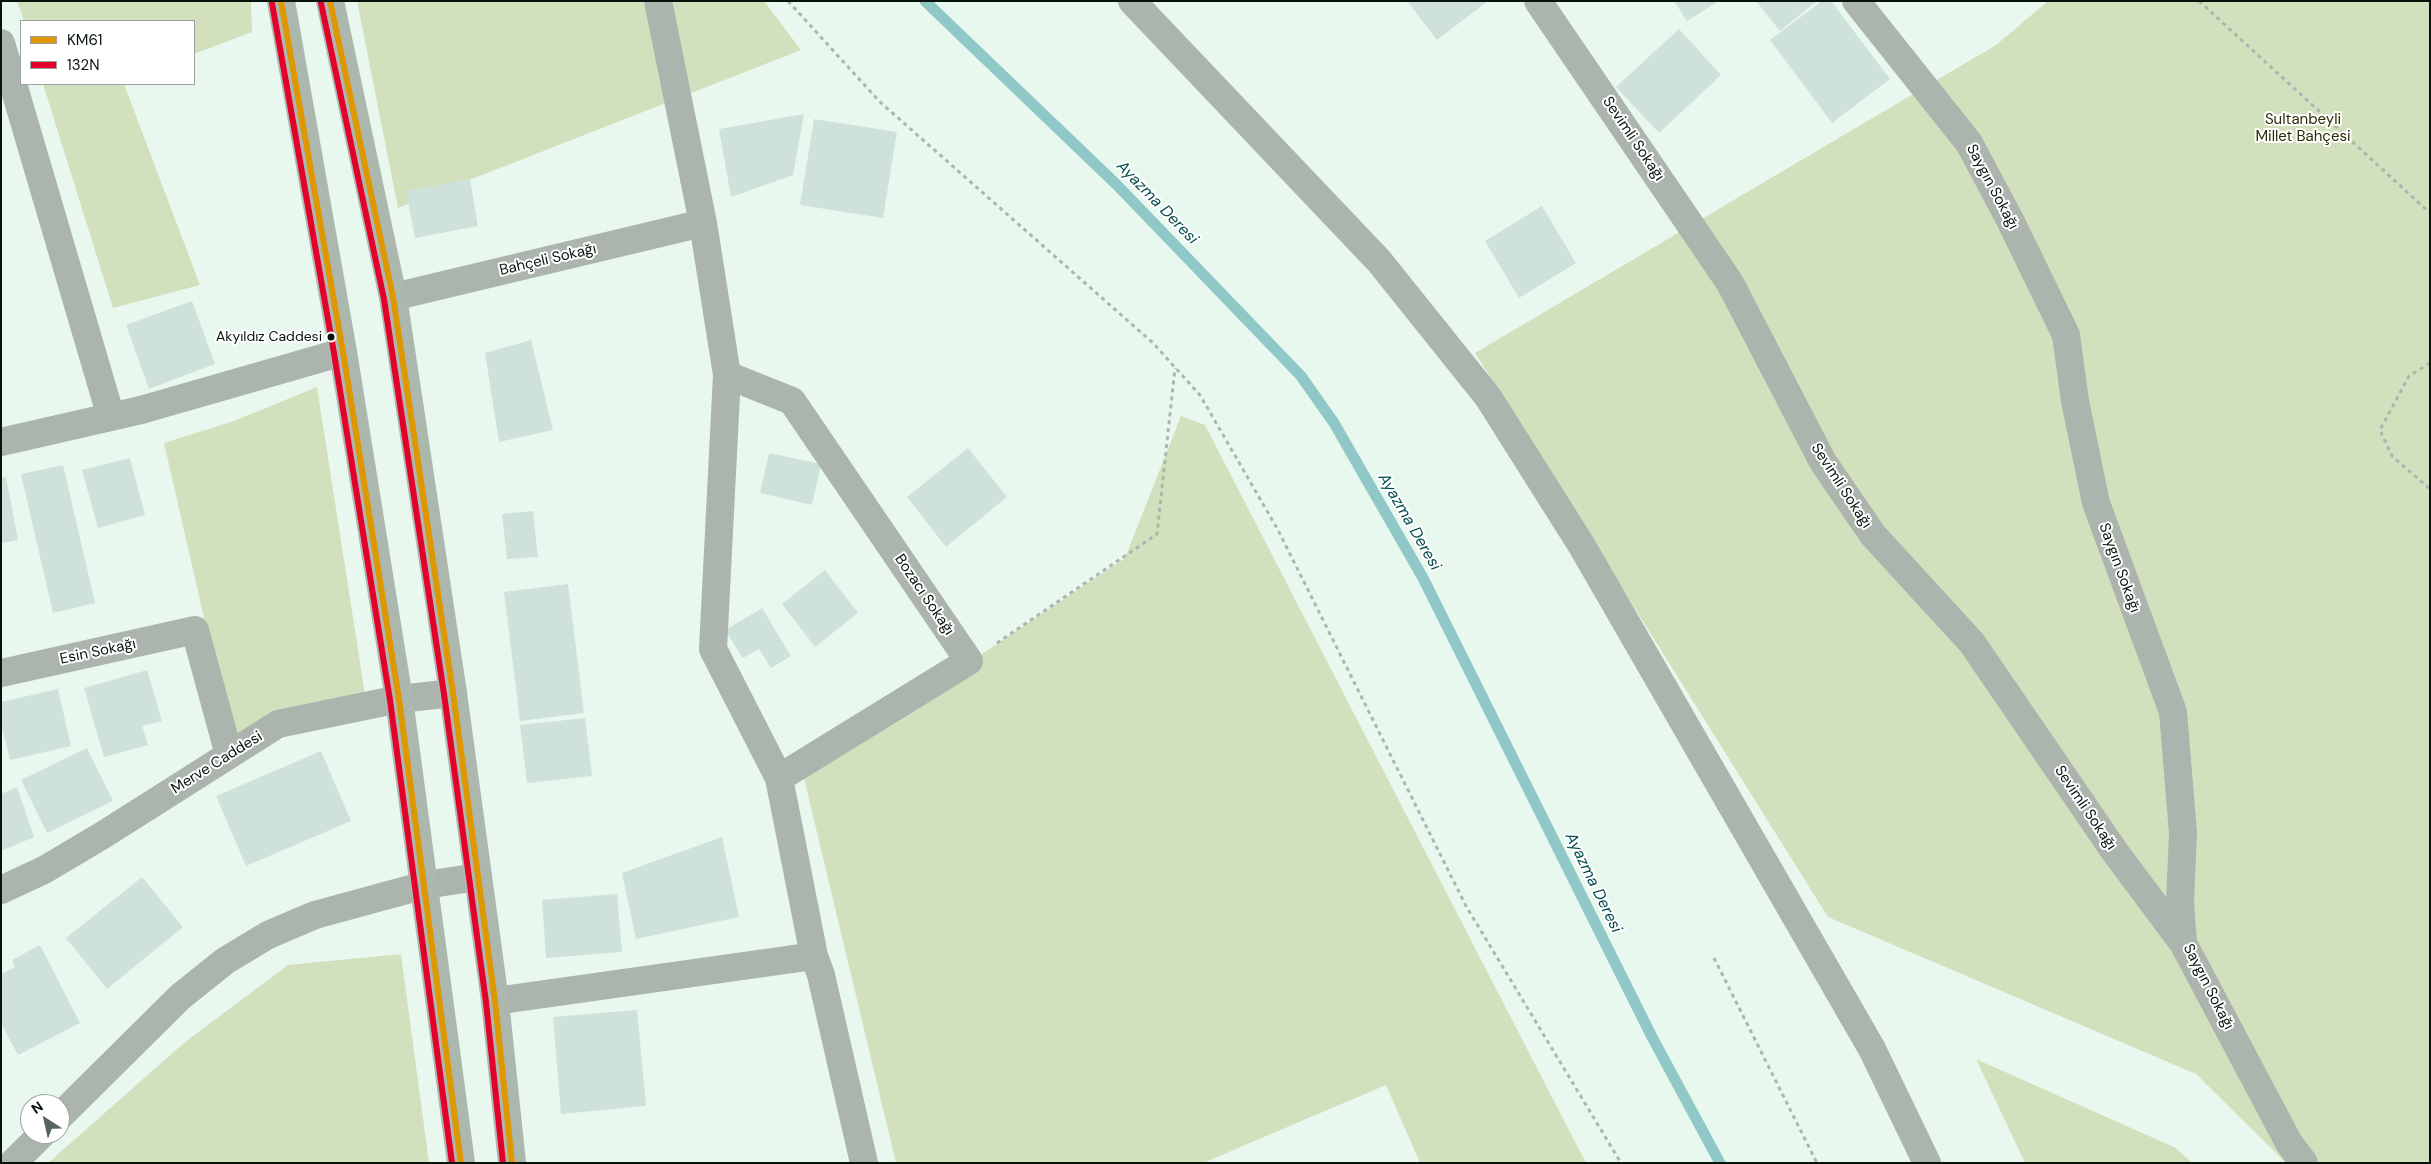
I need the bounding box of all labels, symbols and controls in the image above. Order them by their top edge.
legend [20,20,195,85]
text: KM61 [67,30,102,50]
text: 132N [67,55,100,75]
street label: Sevimli Sokağı [1598,93,1668,185]
park label: Sultanbeyli Millet Bahçesi [2255,111,2351,146]
street label: Saygın Sokağı [1962,141,2022,233]
water label: Ayazma Deresi [1112,157,1202,249]
street label: Bahçeli Sokağı [498,240,598,280]
place label: Akyıldız Caddesi [216,329,322,345]
marker: Akyıldız Caddesi [326,332,336,342]
street label: Sevimli Sokağı [1807,440,1875,532]
water label: Ayazma Deresi [1373,470,1445,574]
street label: Saygın Sokağı [2095,521,2143,615]
street label: Bozacı Sokağı [890,551,958,639]
street label: Esin Sokağı [58,635,138,669]
street label: Merve Caddesi [168,728,266,798]
street label: Sevimli Sokağı [2050,762,2120,854]
water label: Ayazma Deresi [1560,830,1626,936]
street label: Saygın Sokağı [2179,941,2237,1033]
north arrow [20,1094,70,1144]
text: N [28,1097,46,1118]

